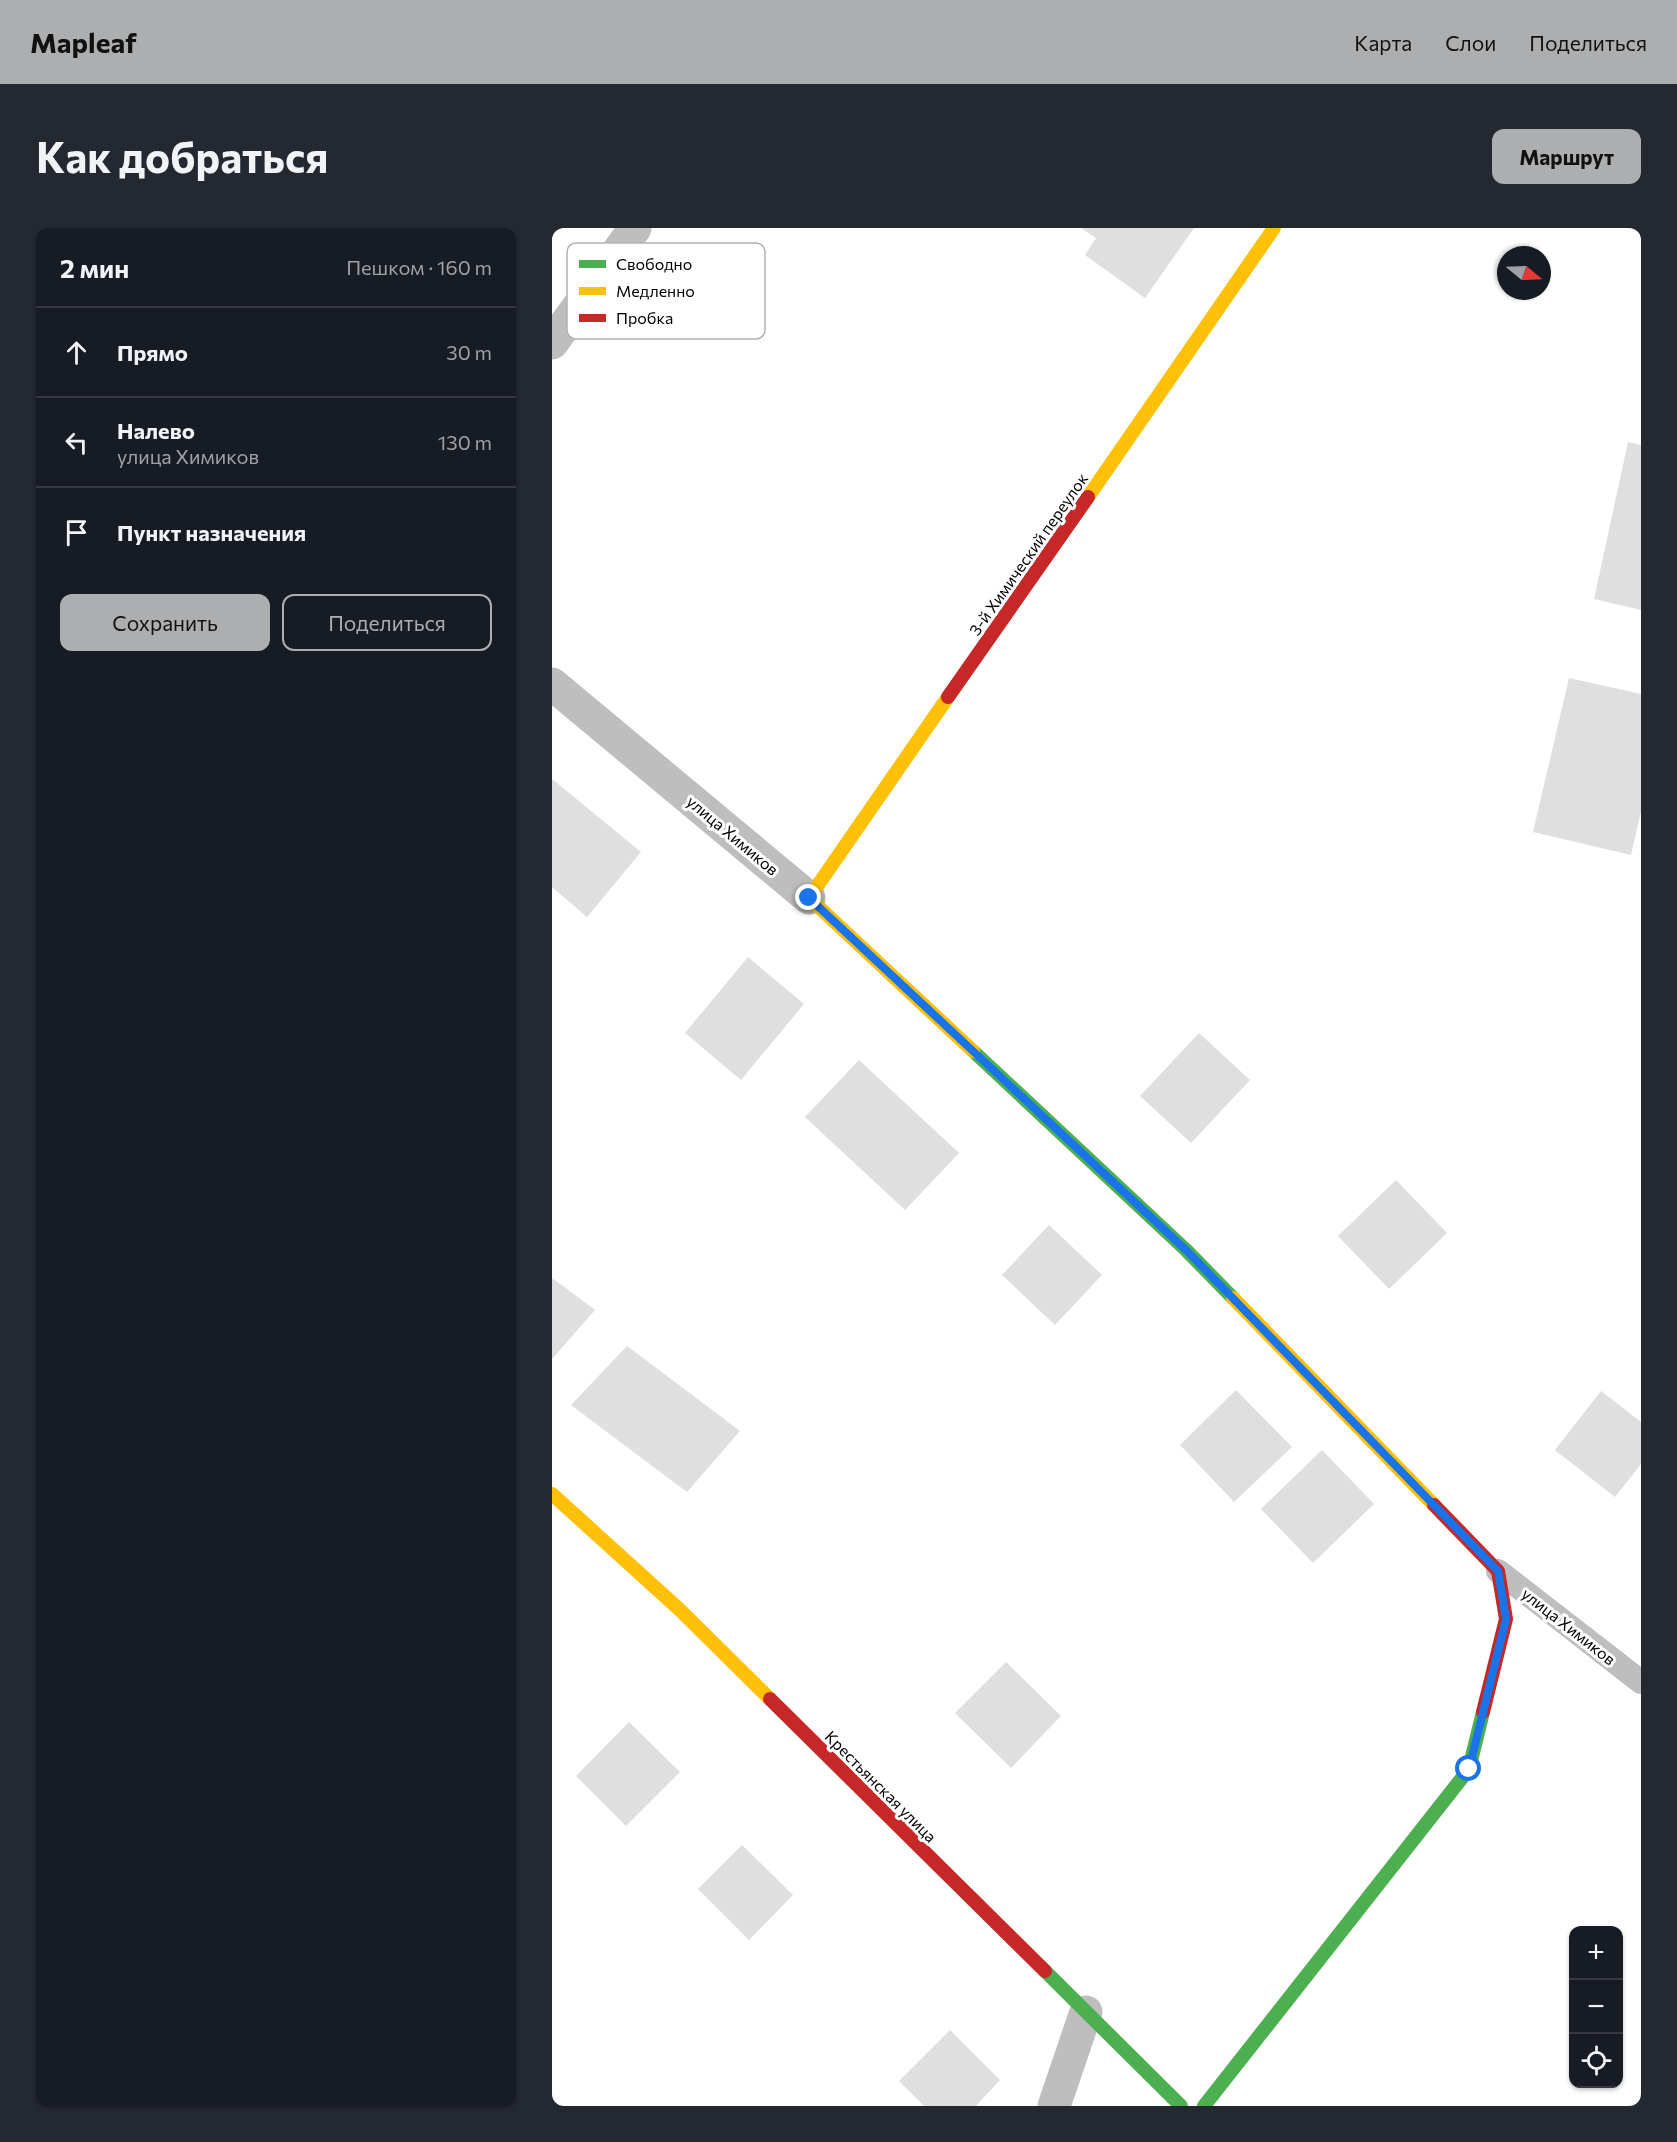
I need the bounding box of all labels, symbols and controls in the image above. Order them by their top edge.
text: Mapleaf [30,25,137,59]
text: Карта [1354,30,1412,55]
text: Слои [1445,30,1496,55]
text: Поделиться [1529,30,1647,55]
button: Маршрут [1492,129,1641,184]
text: Как добраться [36,130,328,182]
legend [567,243,765,339]
north arrow [1497,246,1551,300]
text: 2 мин [60,252,129,283]
text: Свободно [616,254,692,273]
text: Пешком · 160 m [346,255,492,279]
text: Медленно [616,281,695,300]
text: Пробка [616,308,673,327]
icon: ahead [60,336,93,369]
text: Прямо [117,339,188,366]
text: 30 m [446,340,492,364]
text: Налево [117,417,195,444]
icon: left [60,426,93,459]
text: 130 m [438,430,492,454]
text: улица Химиков [117,444,259,468]
street label: 3-й Химический переулок [965,469,1092,639]
icon: arrive [60,516,93,549]
text: Пункт назначения [117,519,306,546]
button: Сохранить [60,594,270,651]
button: Поделиться [282,594,492,651]
street label: улица Химиков [683,791,783,879]
route end [795,884,821,910]
street label: улица Химиков [1518,1584,1620,1668]
street label: Крестьянская улица [821,1726,941,1846]
route start [1455,1755,1481,1781]
map controls [1569,1926,1623,2088]
button: + [1569,1926,1623,1980]
button: − [1569,1980,1623,2034]
button: locate [1569,2034,1623,2088]

